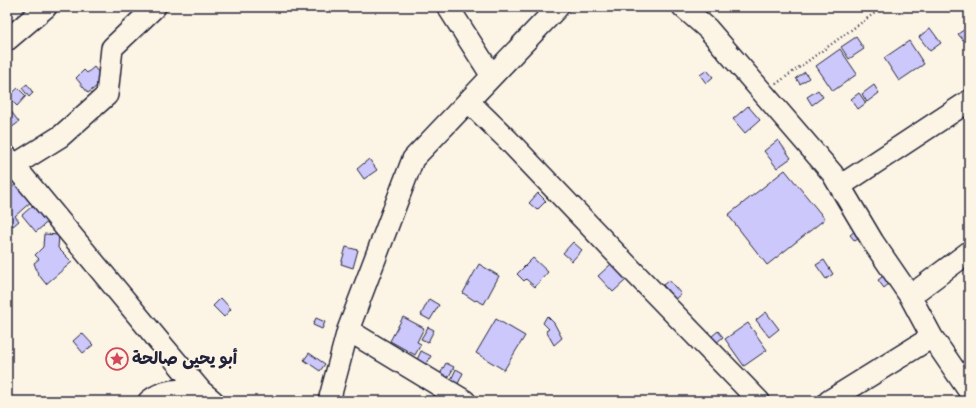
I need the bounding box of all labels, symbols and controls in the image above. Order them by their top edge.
place icon: أبو يحيى صالحة [104,346,130,372]
place label: أبو يحيى صالحة [132,347,238,372]

